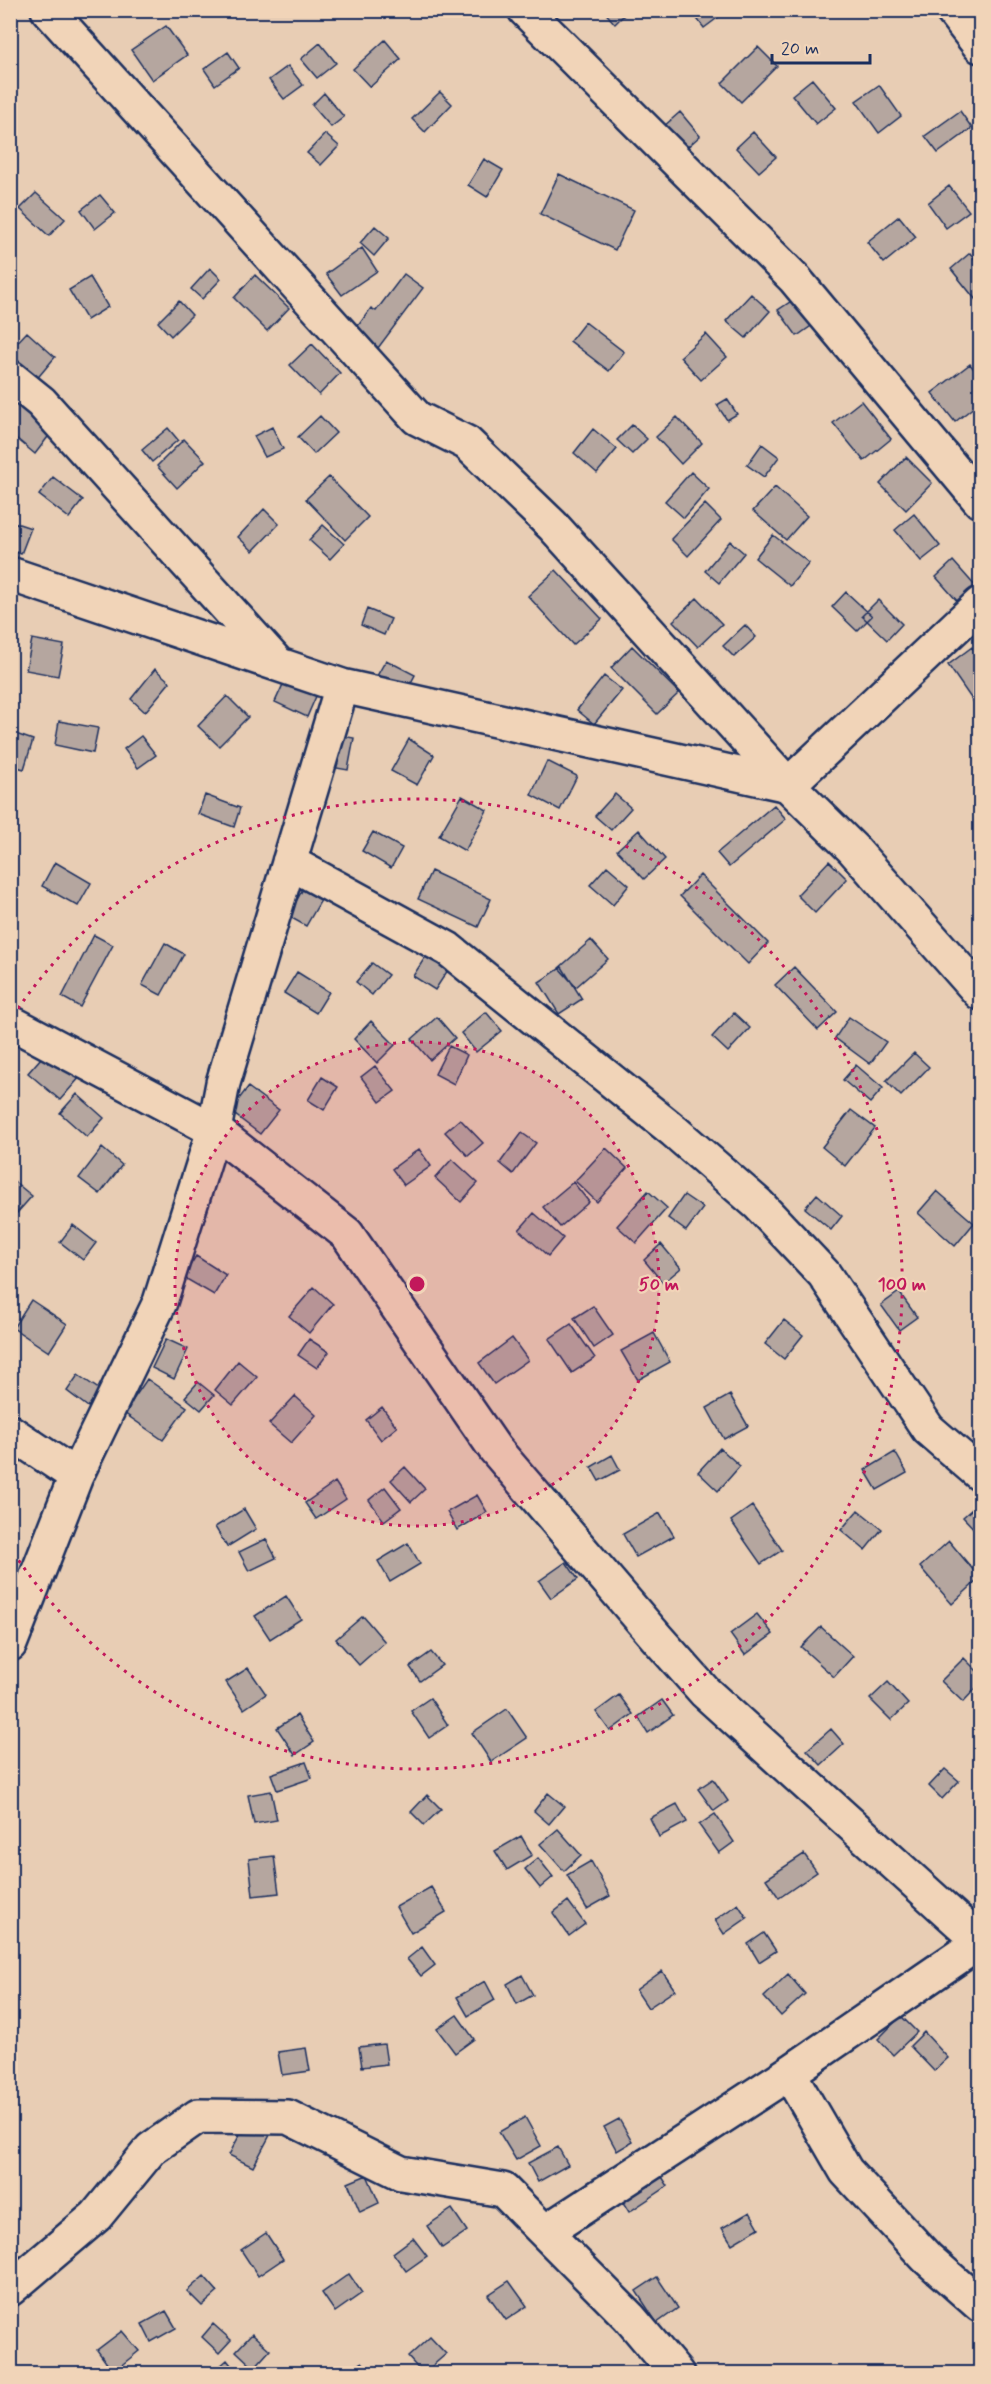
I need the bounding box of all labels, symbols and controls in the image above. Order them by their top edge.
scale bar [772,27,870,65]
text: 20 m [781,37,819,61]
text: 50 m [639,1273,679,1297]
text: 100 m [878,1273,926,1297]
centre of rings [407,1274,427,1294]

